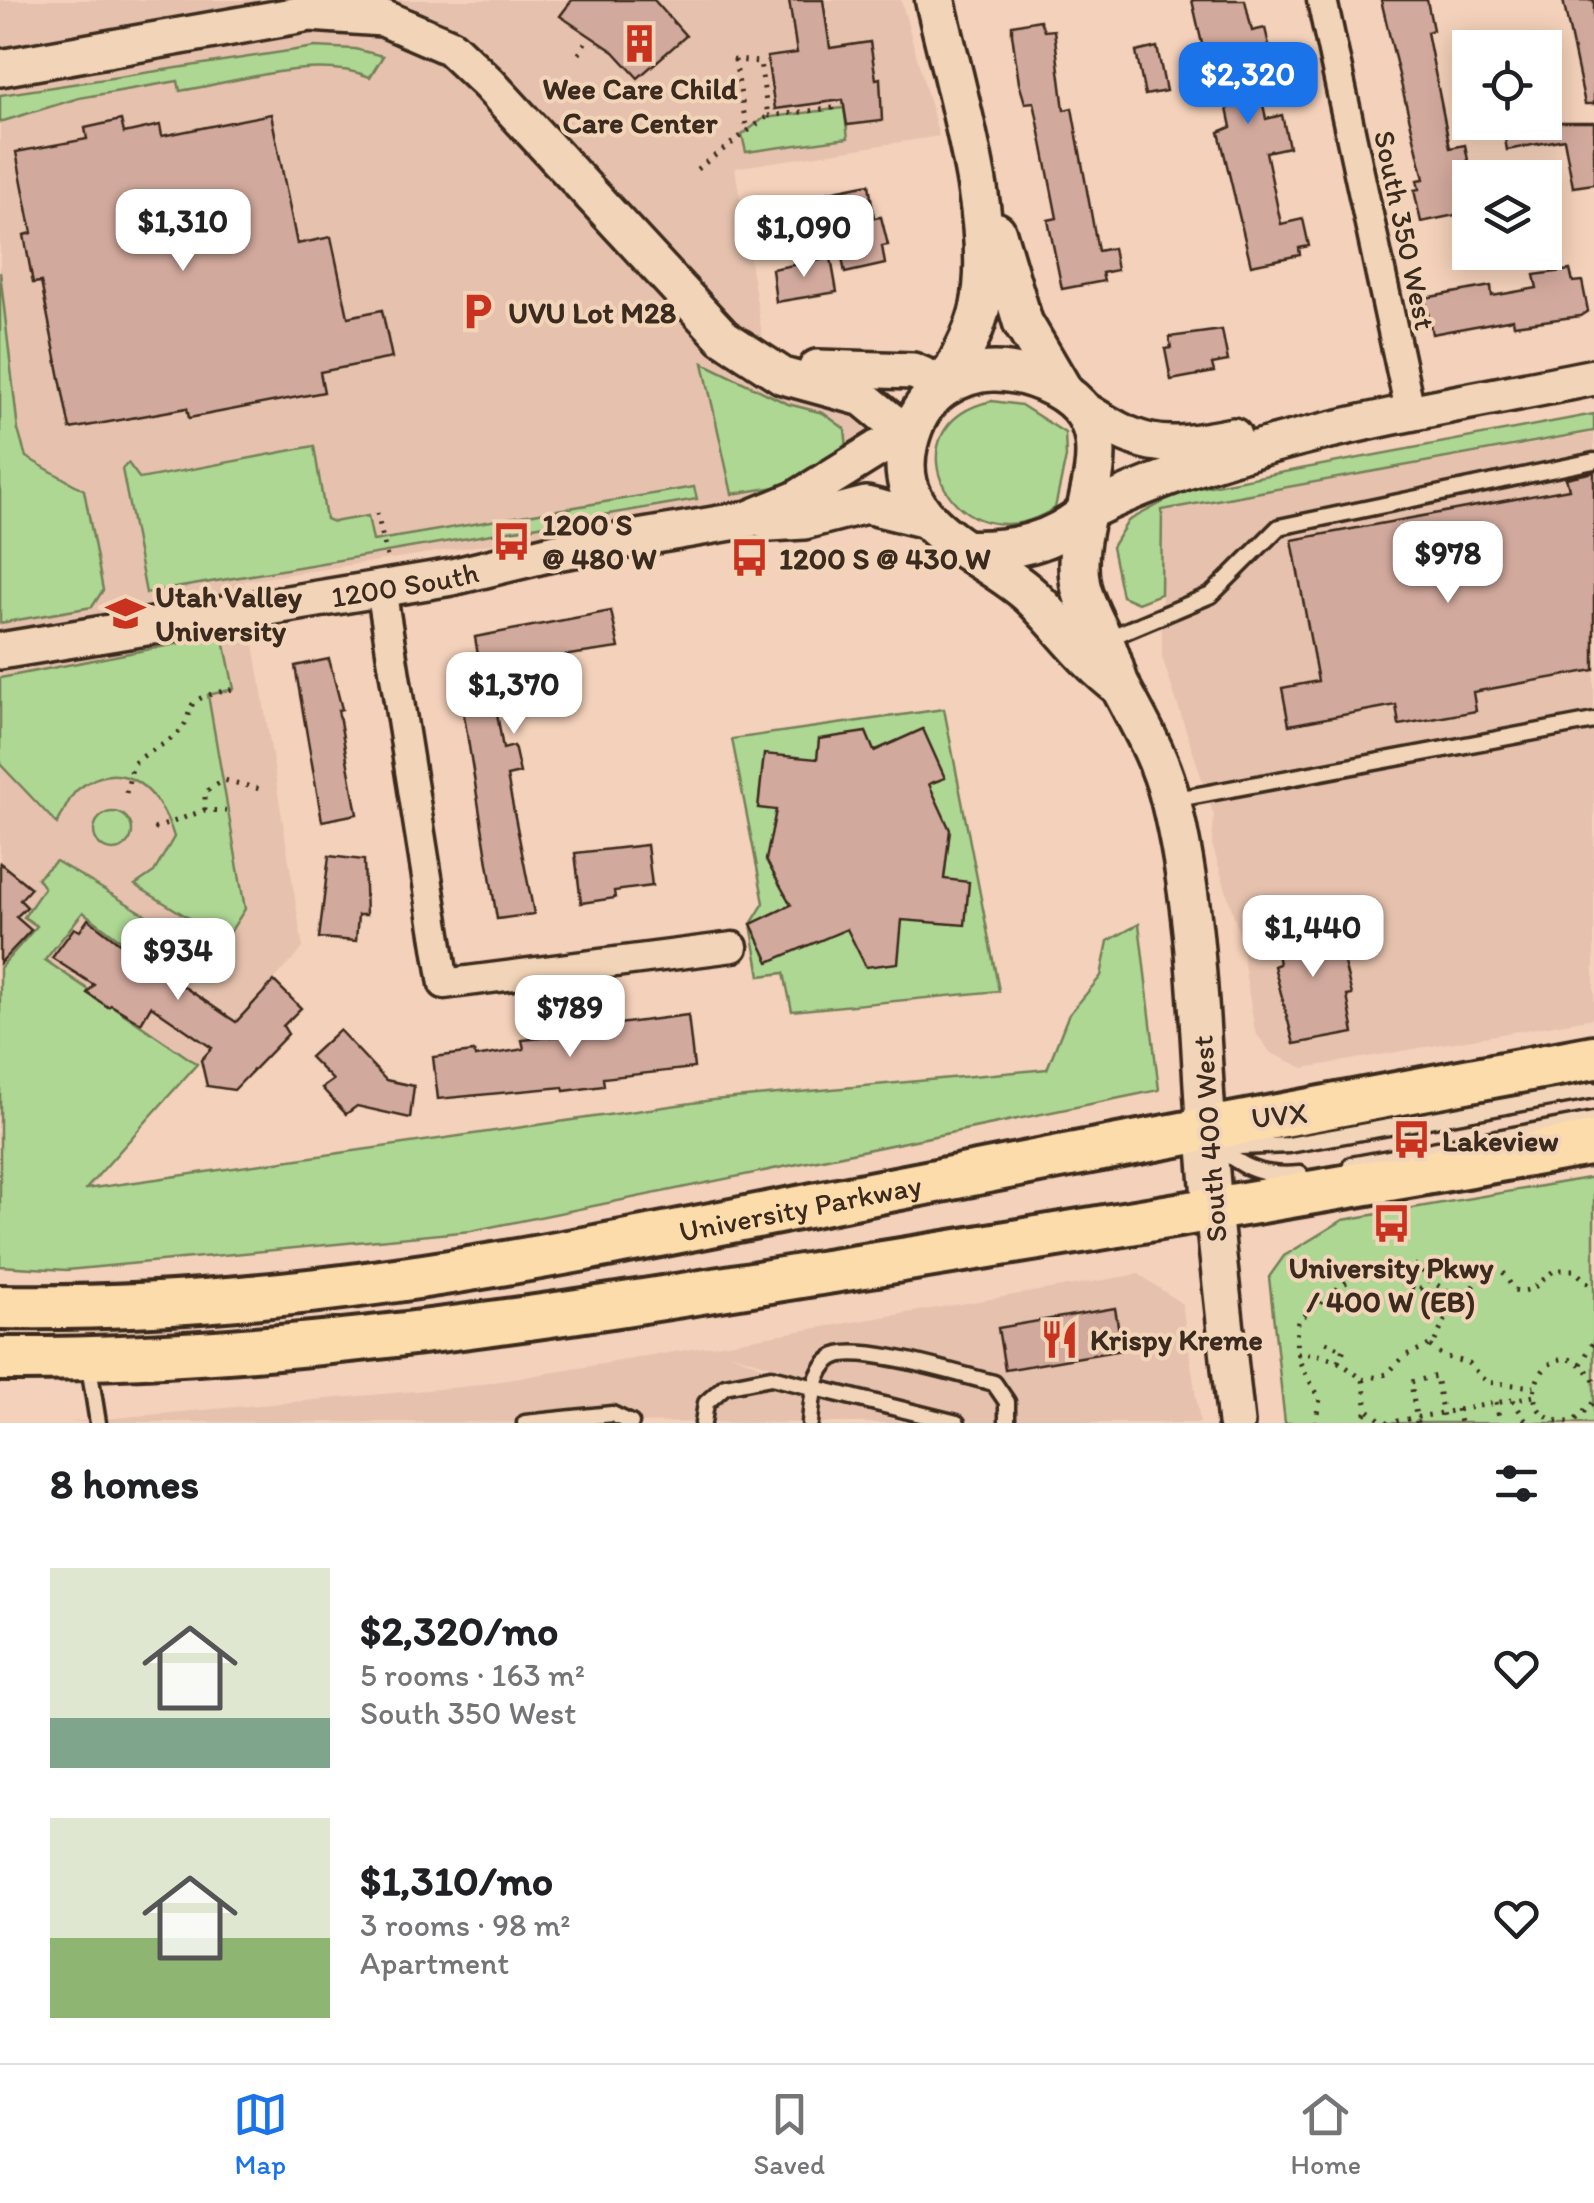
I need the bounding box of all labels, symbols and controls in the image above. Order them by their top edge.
building icon: Wee Care Child Care Center [619,23,661,65]
map controls [1452,30,1562,270]
button: locate [1452,30,1562,140]
pin: $2,320 [1167,42,1329,127]
text: $2,320 [1201,55,1295,93]
place label: Wee Care Child Care Center [542,70,738,141]
street label: South 350 West [1366,127,1444,333]
button: layers [1452,160,1562,270]
pin: $1,310 [102,189,264,274]
pin: $1,090 [723,195,885,280]
text: $1,310 [138,202,228,240]
text: $1,090 [757,208,851,246]
parking icon: UVU Lot M28 [457,291,499,333]
place label: UVU Lot M28 [508,294,677,331]
place label: 1200 S @ 480 W [542,506,657,577]
bus stop icon: 1200 S @ 480 W [491,520,533,562]
pin: $978 [1389,521,1507,606]
text: $978 [1415,534,1481,572]
bus stop icon: 1200 S @ 430 W [728,537,770,579]
place label: 1200 S @ 430 W [779,540,991,577]
street label: 1200 South [328,553,482,615]
place label: Utah Valley University [155,578,303,649]
school or university icon: Utah Valley University [104,592,146,634]
pin: $1,370 [433,652,595,737]
text: $1,370 [468,665,560,703]
pin: $1,440 [1232,895,1394,980]
text: $1,440 [1265,908,1361,946]
pin: $934 [119,918,237,1003]
text: $934 [143,931,213,969]
pin: $789 [511,975,629,1060]
text: $789 [537,988,603,1026]
street label: South 400 West [1183,1034,1235,1244]
street label: UVX [1249,1094,1309,1136]
bus stop icon: Lakeview [1391,1119,1433,1161]
place label: Lakeview [1442,1122,1559,1159]
street label: University Parkway [676,1166,924,1249]
bus stop icon: University Pkwy / 400 W (EB) [1370,1202,1412,1244]
place label: University Pkwy / 400 W (EB) [1289,1249,1494,1320]
restaurant icon: Krispy Kreme [1039,1318,1081,1360]
place label: Krispy Kreme [1090,1321,1263,1358]
icon: filters [1489,1456,1544,1511]
text: 8 homes [50,1458,199,1509]
text: $2,320/mo [360,1605,559,1656]
icon: home [130,1608,250,1728]
icon: heart [1489,1641,1544,1696]
text: 5 rooms · 163 m² [360,1656,585,1694]
text: South 350 West [360,1694,576,1732]
text: $1,310/mo [360,1855,553,1906]
icon: home [130,1858,250,1978]
icon: heart [1489,1891,1544,1946]
text: 3 rooms · 98 m² [360,1906,571,1944]
text: Apartment [360,1944,509,1982]
tab: Map [233,2087,288,2181]
tab: Saved [753,2087,825,2181]
tab: Home [1291,2087,1361,2181]

